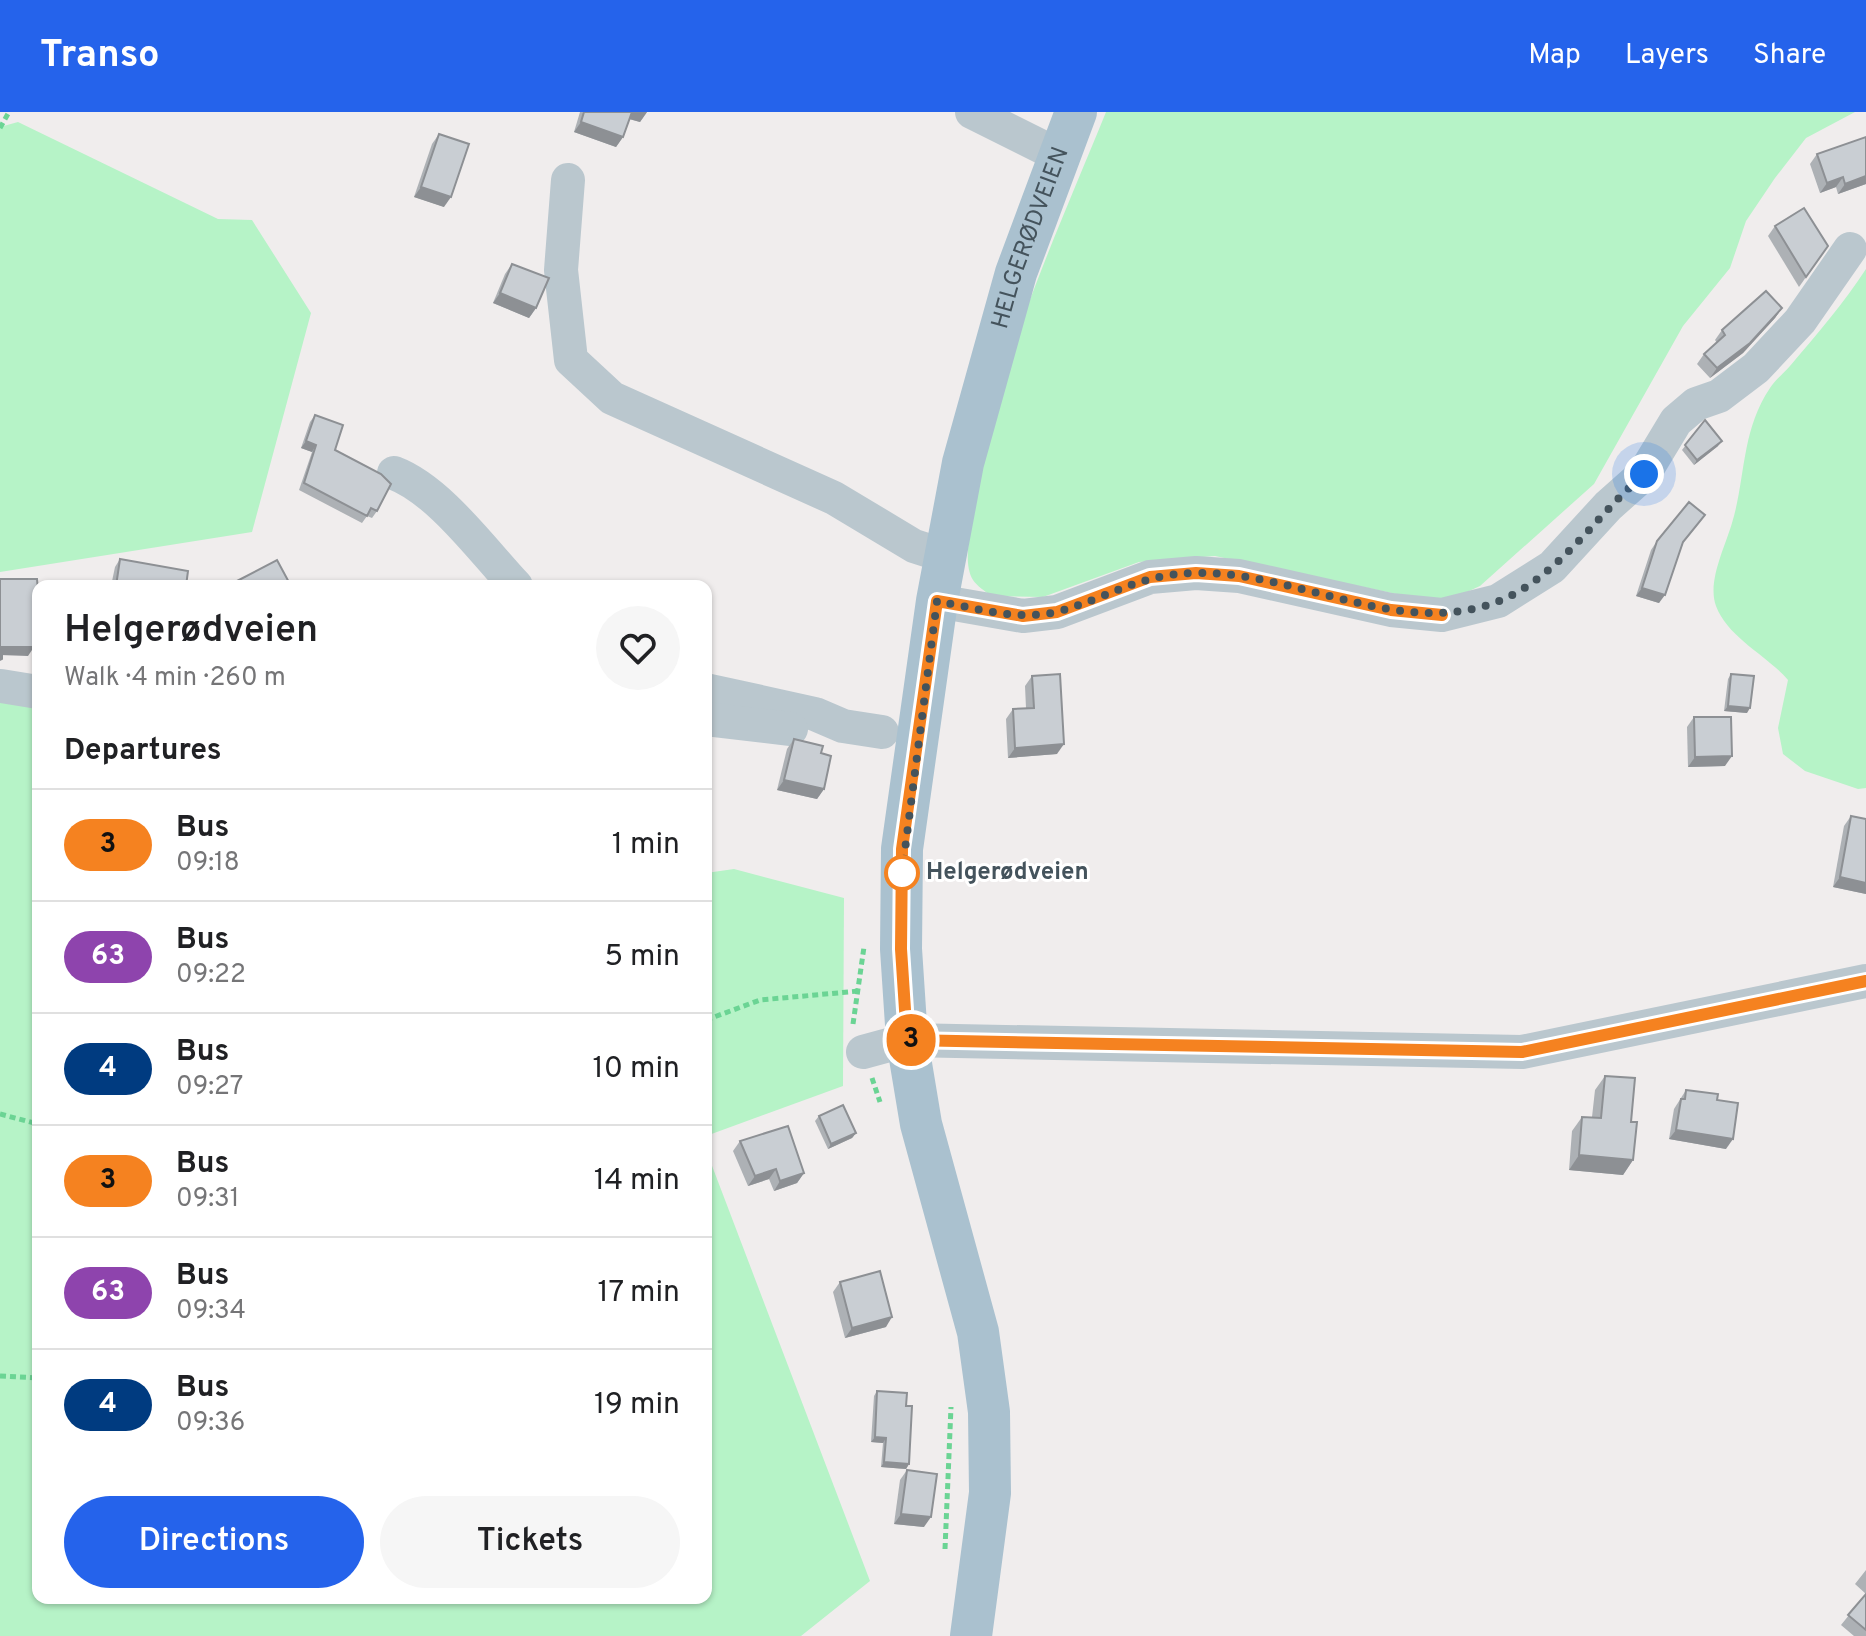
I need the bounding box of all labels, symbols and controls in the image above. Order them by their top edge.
text: Transo [40,32,160,81]
text: Map [1528,38,1581,74]
text: Layers [1625,38,1709,74]
text: Share [1753,38,1826,74]
street label: HELGERØDVEIEN [986,143,1077,332]
your location [1624,454,1664,494]
button: heart [596,606,680,690]
text: Helgerødveien [64,607,318,656]
text: Walk · 4 min · 260 m [64,662,286,695]
text: Departures [64,733,222,770]
text: Bus [176,810,229,847]
text: 3 [100,827,116,863]
text: 1 min [612,827,680,864]
text: 09:18 [176,847,240,880]
marker: Helgerødveien [885,856,919,890]
place label: Helgerødveien [926,858,1089,888]
text: Bus [176,922,229,959]
text: 63 [91,939,125,975]
text: 5 min [604,939,680,976]
text: 09:22 [176,959,246,992]
line badge: 3 [885,1014,937,1066]
text: 3 [903,1022,919,1058]
text: Bus [176,1034,229,1071]
text: 4 [99,1051,117,1087]
text: 10 min [593,1051,680,1088]
text: 09:27 [176,1071,243,1104]
text: Bus [176,1146,229,1183]
text: 3 [100,1163,116,1199]
text: 14 min [594,1163,680,1200]
text: 09:31 [176,1183,239,1216]
text: Bus [176,1258,229,1295]
text: 63 [91,1275,125,1311]
text: 17 min [597,1275,680,1312]
text: 09:34 [176,1295,246,1328]
text: Bus [176,1370,229,1407]
text: 4 [99,1387,117,1423]
text: 19 min [594,1387,680,1424]
text: 09:36 [176,1407,245,1440]
button: Directions [64,1496,364,1588]
button: Tickets [380,1496,680,1588]

